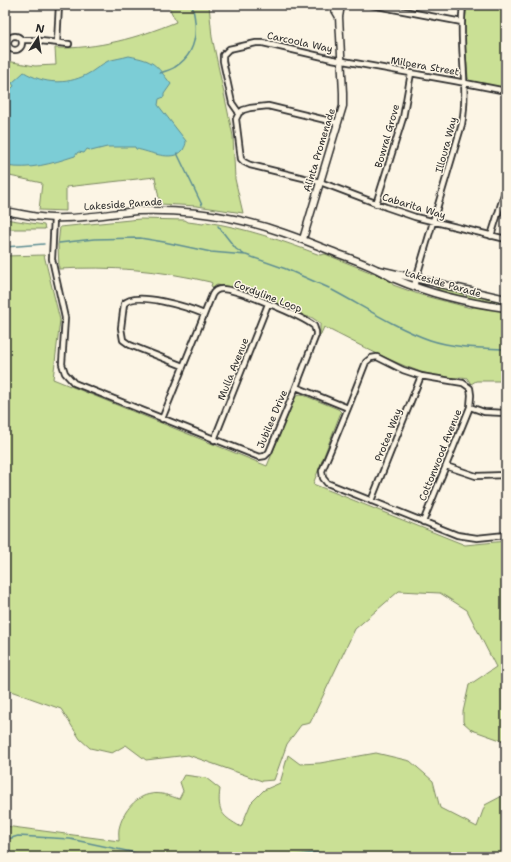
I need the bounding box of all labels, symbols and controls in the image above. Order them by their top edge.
north arrow [18,18,58,58]
text: N [34,20,46,37]
street label: Carcoola Way [266,29,334,55]
street label: Milpera Street [390,54,460,78]
street label: Bowral Grove [372,102,402,169]
street label: Alinta Promenade [300,106,338,193]
street label: Illoura Way [432,115,460,175]
street label: Cabarita Way [381,190,448,222]
street label: Lakeside Parade [83,195,163,213]
street label: Lakeside Parade [403,266,483,300]
street label: Cordyline Loop [232,277,304,315]
street label: Mulla Avenue [215,336,252,402]
street label: Jubilee Drive [254,387,290,450]
street label: Protea Way [371,406,405,463]
street label: Cottonwood Avenue [416,407,464,503]

